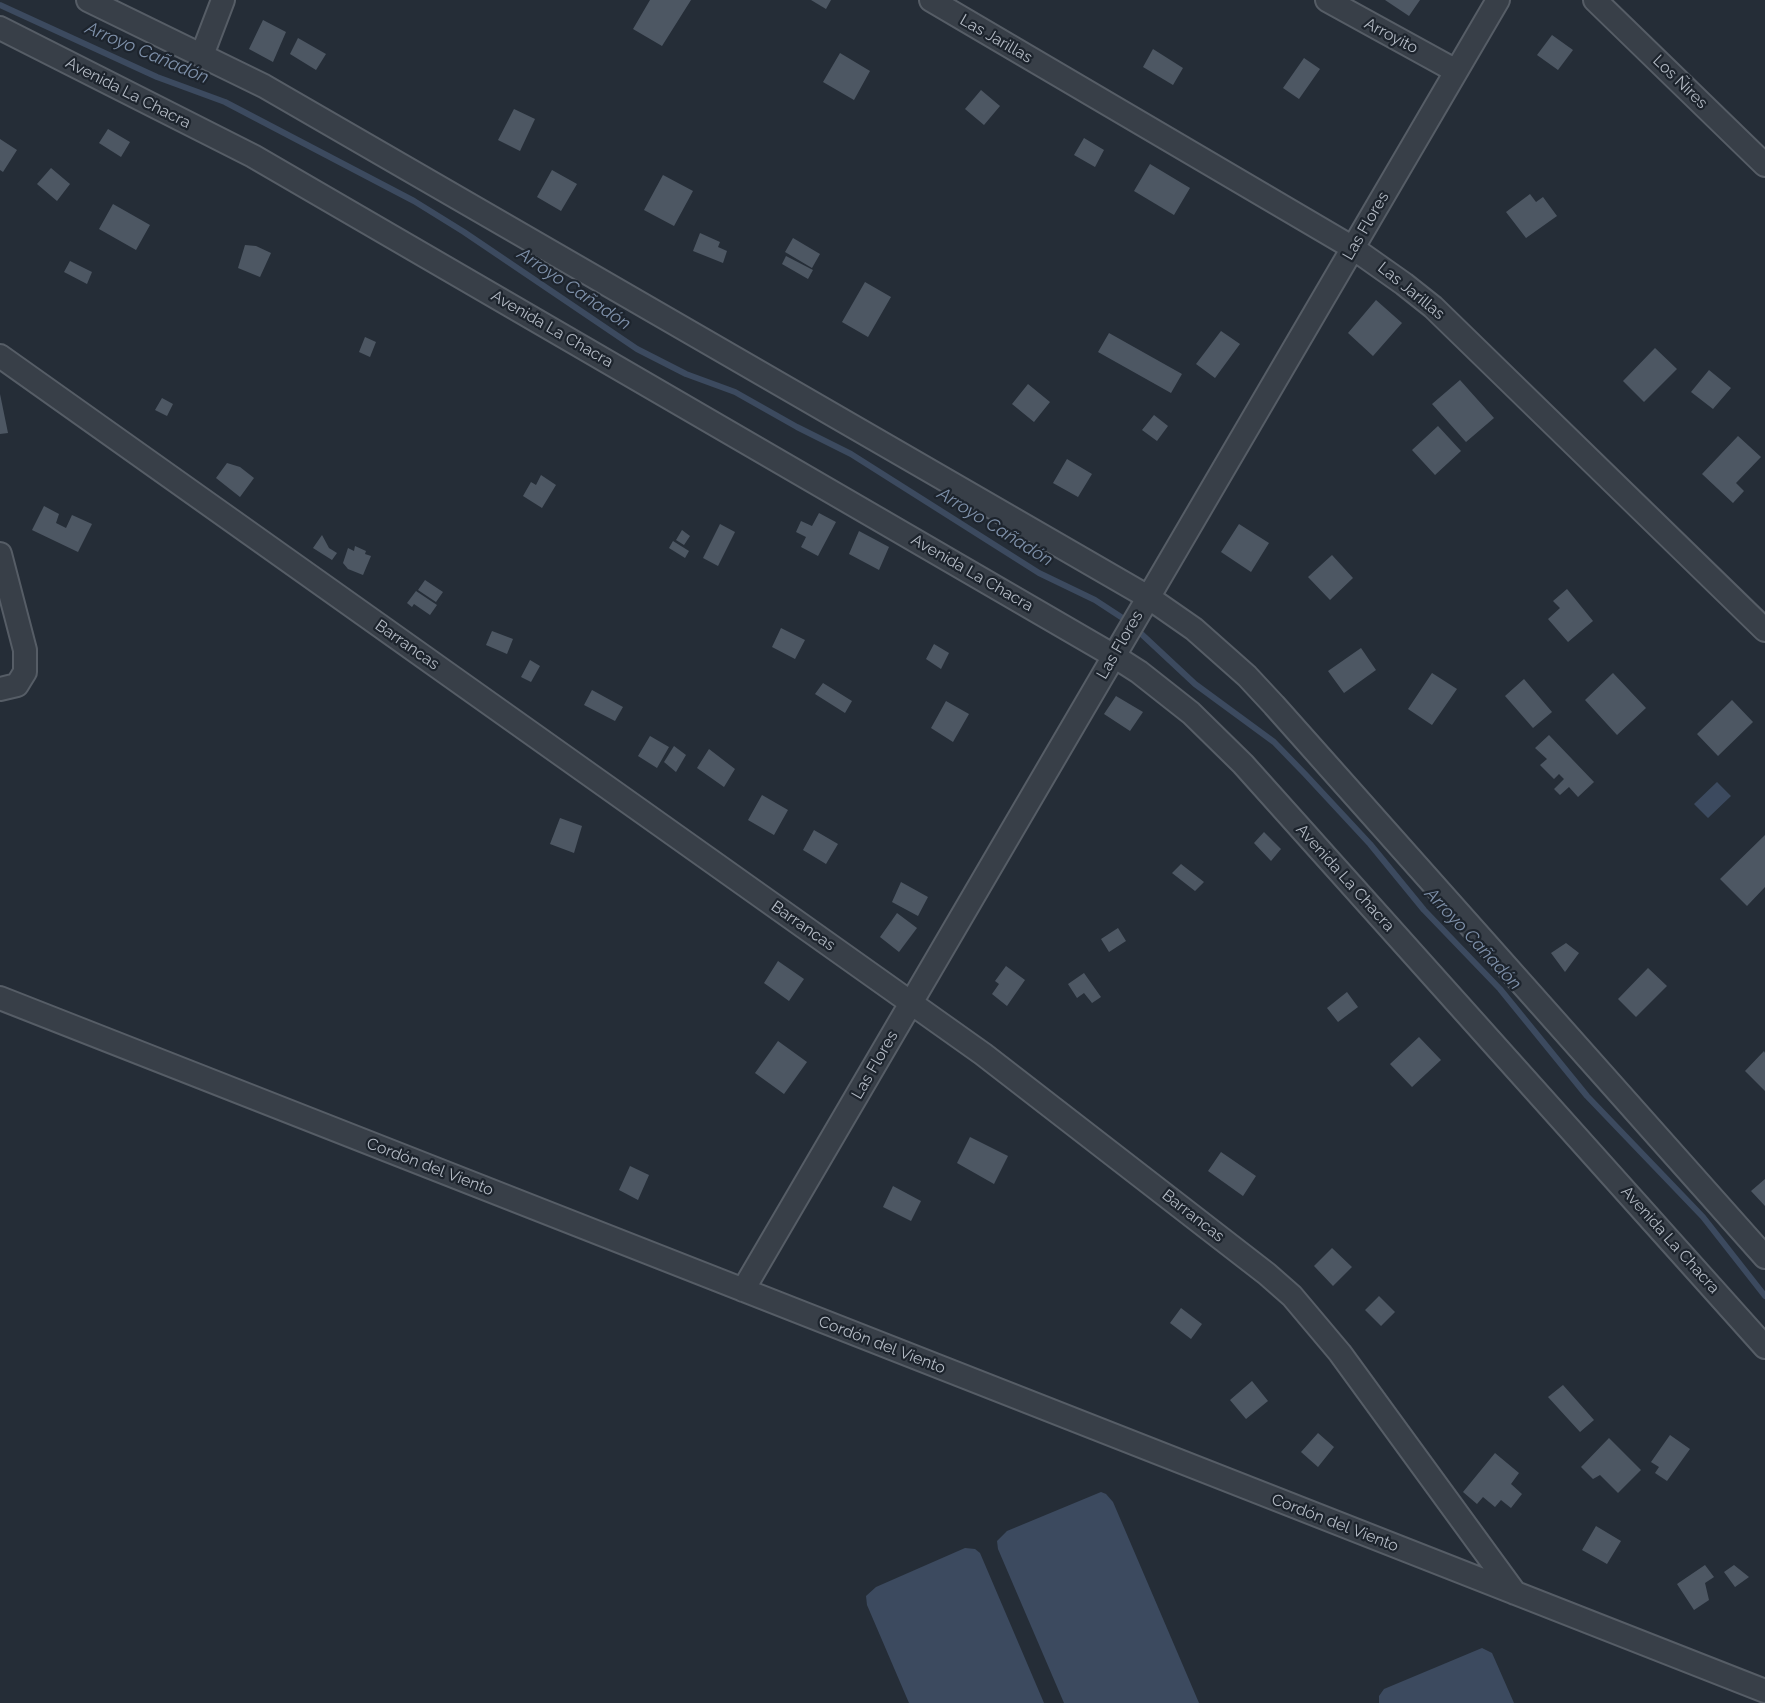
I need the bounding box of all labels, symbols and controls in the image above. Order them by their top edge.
street label: Las Jarillas [956,11,1036,67]
street label: Arroyito [1361,14,1421,58]
water label: Arroyo Cañadón [82,17,212,89]
street label: Los Ñires [1649,51,1711,113]
street label: Avenida La Chacra [62,53,194,133]
street label: Las Flores [1339,188,1393,264]
water label: Arroyo Cañadón [513,243,635,335]
street label: Las Jarillas [1374,258,1448,324]
street label: Avenida La Chacra [488,286,616,372]
water label: Arroyo Cañadón [933,483,1057,571]
street label: Avenida La Chacra [908,530,1036,616]
street label: Las Flores [1093,607,1147,683]
street label: Barrancas [371,616,443,674]
street label: Avenida La Chacra [1292,820,1398,936]
water label: Arroyo Cañadón [1420,883,1526,995]
street label: Barrancas [767,897,839,955]
street label: Las Flores [848,1027,902,1103]
street label: Cordón del Viento [364,1134,496,1200]
street label: Avenida La Chacra [1617,1182,1723,1298]
street label: Barrancas [1158,1186,1228,1246]
street label: Cordón del Viento [816,1312,948,1378]
street label: Cordón del Viento [1269,1490,1401,1556]

